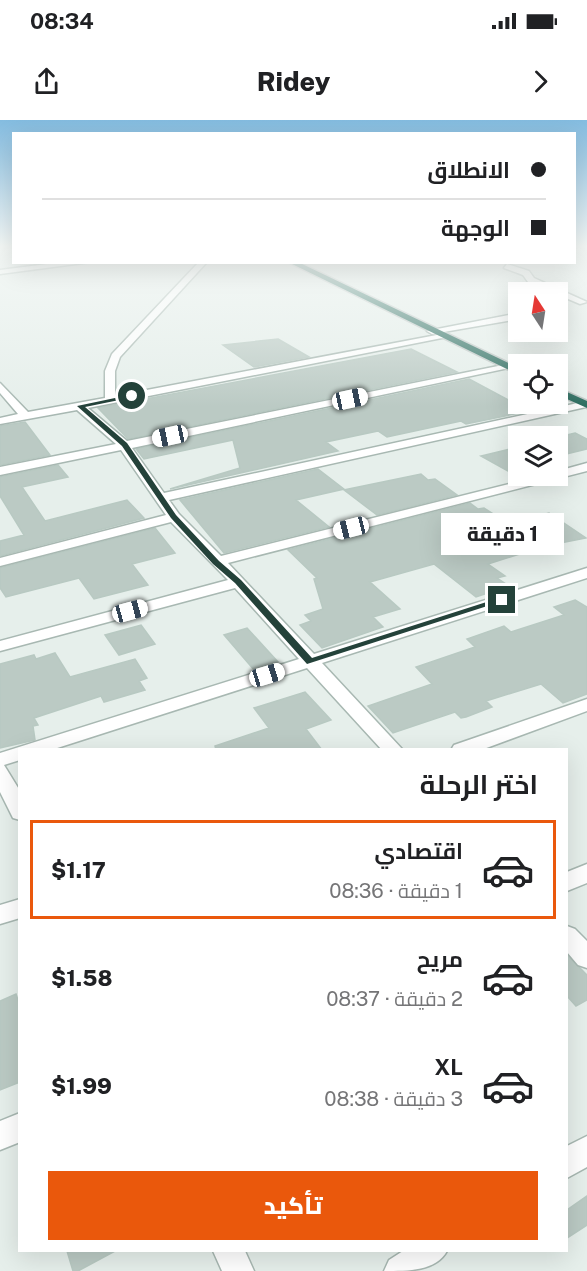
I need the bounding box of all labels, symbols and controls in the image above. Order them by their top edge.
text: 08:34 [30,8,94,34]
icon: share [30,65,63,98]
text: Ridey [257,65,330,97]
icon: forward [524,65,557,98]
text: الانطلاق [427,157,510,183]
text: الوجهة [441,215,510,241]
north arrow [508,282,568,342]
map controls [508,282,568,486]
button: locate [508,354,568,414]
route start [118,382,145,409]
car [331,386,369,412]
car [151,423,189,449]
button: layers [508,426,568,486]
callout: 1 دقيقة [440,513,564,555]
car [331,515,371,541]
text: 1 دقيقة [467,522,538,546]
route end [488,586,515,613]
car [110,598,150,624]
car [247,661,287,689]
text: اختر الرحلة [420,768,538,800]
text: اقتصادي [374,838,463,864]
icon: car [481,843,535,897]
text: $1.17 [51,857,106,883]
text: 1 دقيقة · 08:36 [329,879,463,903]
text: مريح [417,946,463,972]
icon: car [481,951,535,1005]
text: $1.58 [51,965,112,991]
text: 2 دقيقة · 08:37 [326,987,463,1011]
text: XL [435,1054,463,1080]
icon: car [481,1059,535,1113]
text: $1.99 [51,1073,112,1099]
text: 3 دقيقة · 08:38 [324,1087,463,1111]
button: تأكيد [48,1171,538,1240]

